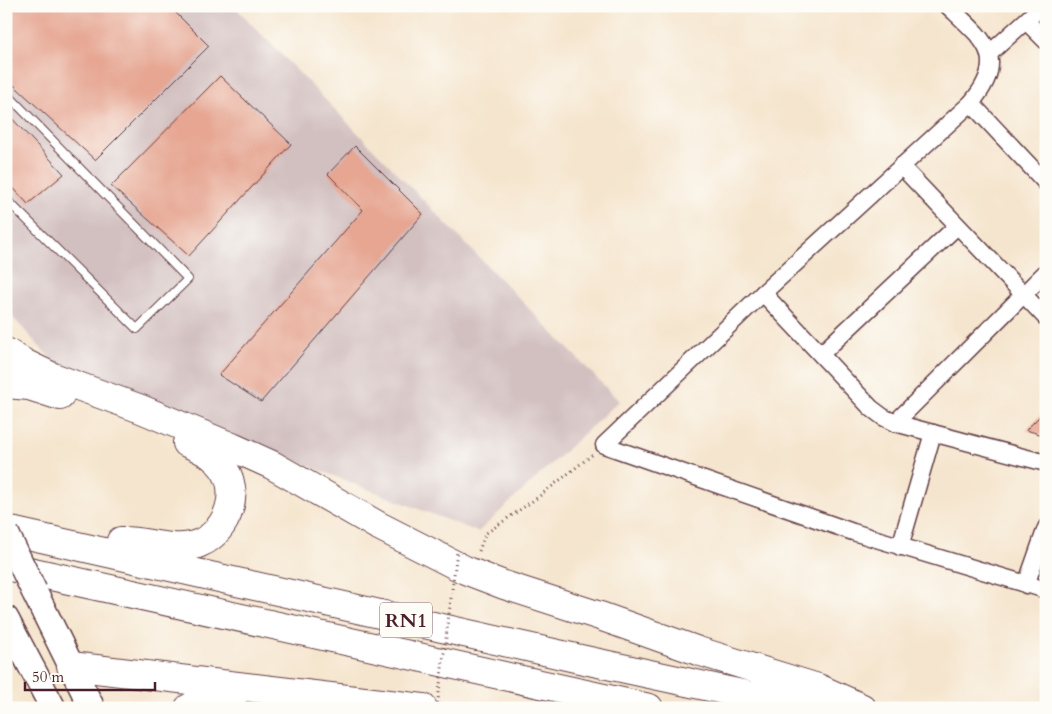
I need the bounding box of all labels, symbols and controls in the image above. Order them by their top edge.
road number: RN1 [380,602,432,638]
scale bar [25,659,155,691]
text: 50 m [32,667,64,687]

